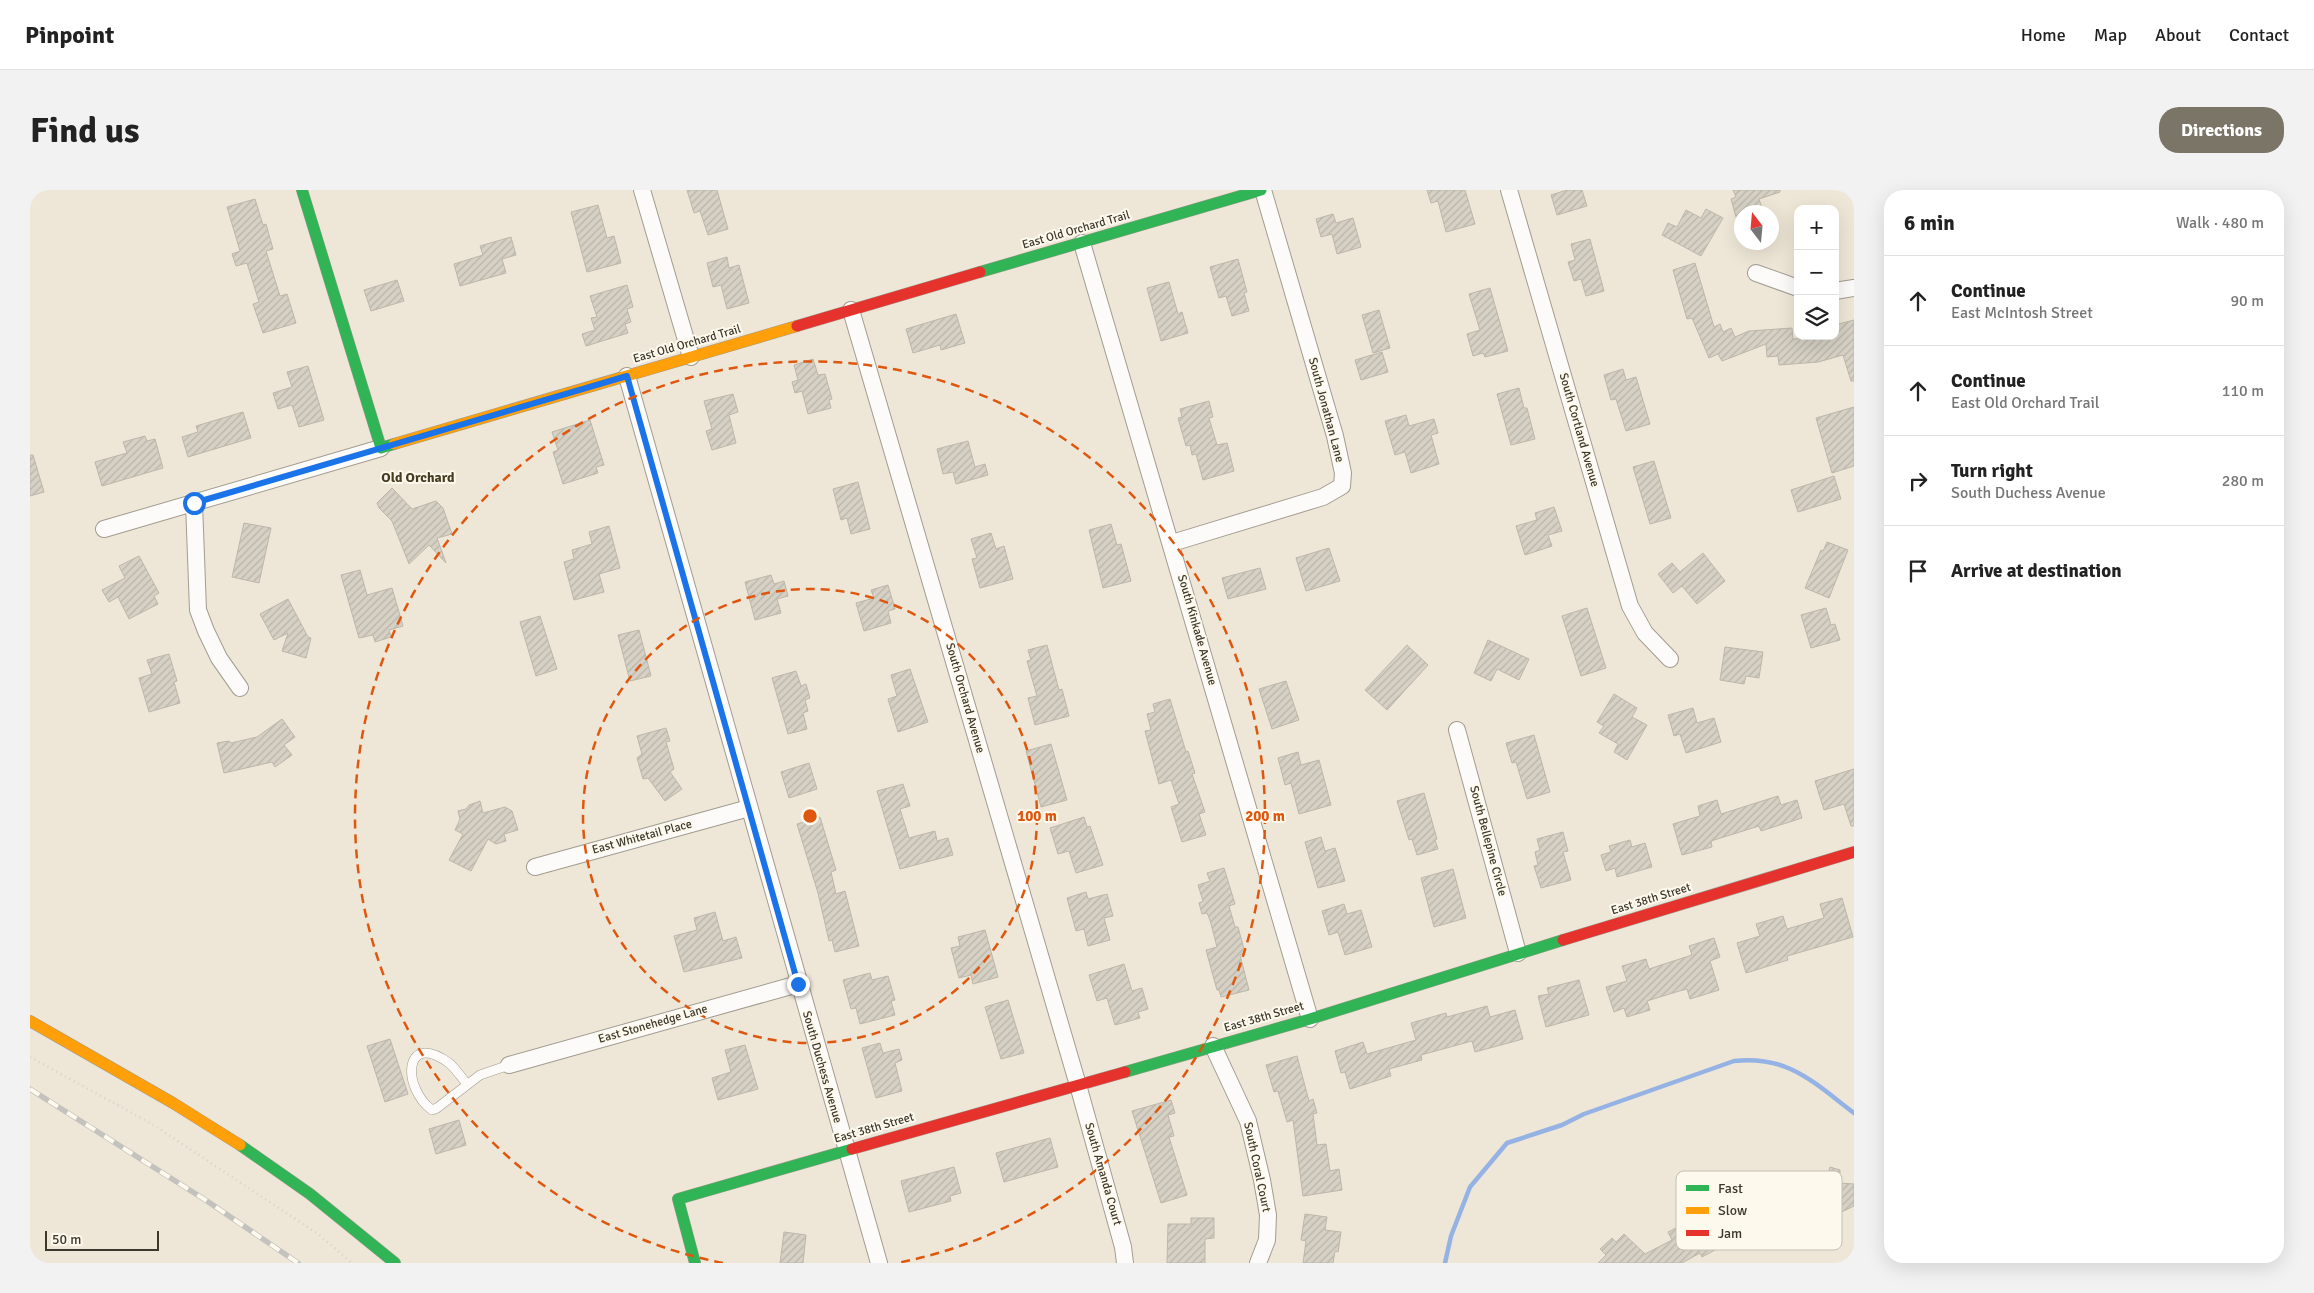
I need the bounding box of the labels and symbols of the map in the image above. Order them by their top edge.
north arrow [1734,205,1779,250]
street label: East Old Orchard Trail [1020,207,1132,253]
street label: East Old Orchard Trail [631,321,743,367]
street label: South Jonathan Lane [1305,356,1347,464]
street label: South Cortland Avenue [1556,371,1602,489]
district label: Old Orchard [381,469,455,486]
route start [183,492,206,515]
street label: South Kinkade Avenue [1174,573,1220,687]
street label: South Orchard Avenue [942,641,988,755]
street label: South Bellepine Circle [1466,784,1510,898]
centre of rings [801,807,819,825]
text: 100 m [1017,807,1057,825]
text: 200 m [1245,807,1285,825]
street label: East Whitetail Place [591,816,693,858]
street label: East 38th Street [1609,880,1693,918]
route end [787,973,810,996]
street label: East 38th Street [1222,998,1306,1036]
street label: East Stonehedge Lane [597,1001,709,1047]
street label: South Duchess Avenue [799,1009,845,1125]
street label: East 38th Street [832,1109,916,1147]
street label: South Amanda Court [1081,1121,1125,1227]
street label: South Coral Court [1240,1121,1274,1213]
legend [1676,1171,1842,1250]
text: Fast [1718,1180,1743,1197]
text: Slow [1718,1202,1747,1219]
text: Jam [1718,1225,1742,1242]
scale bar [45,1228,159,1251]

